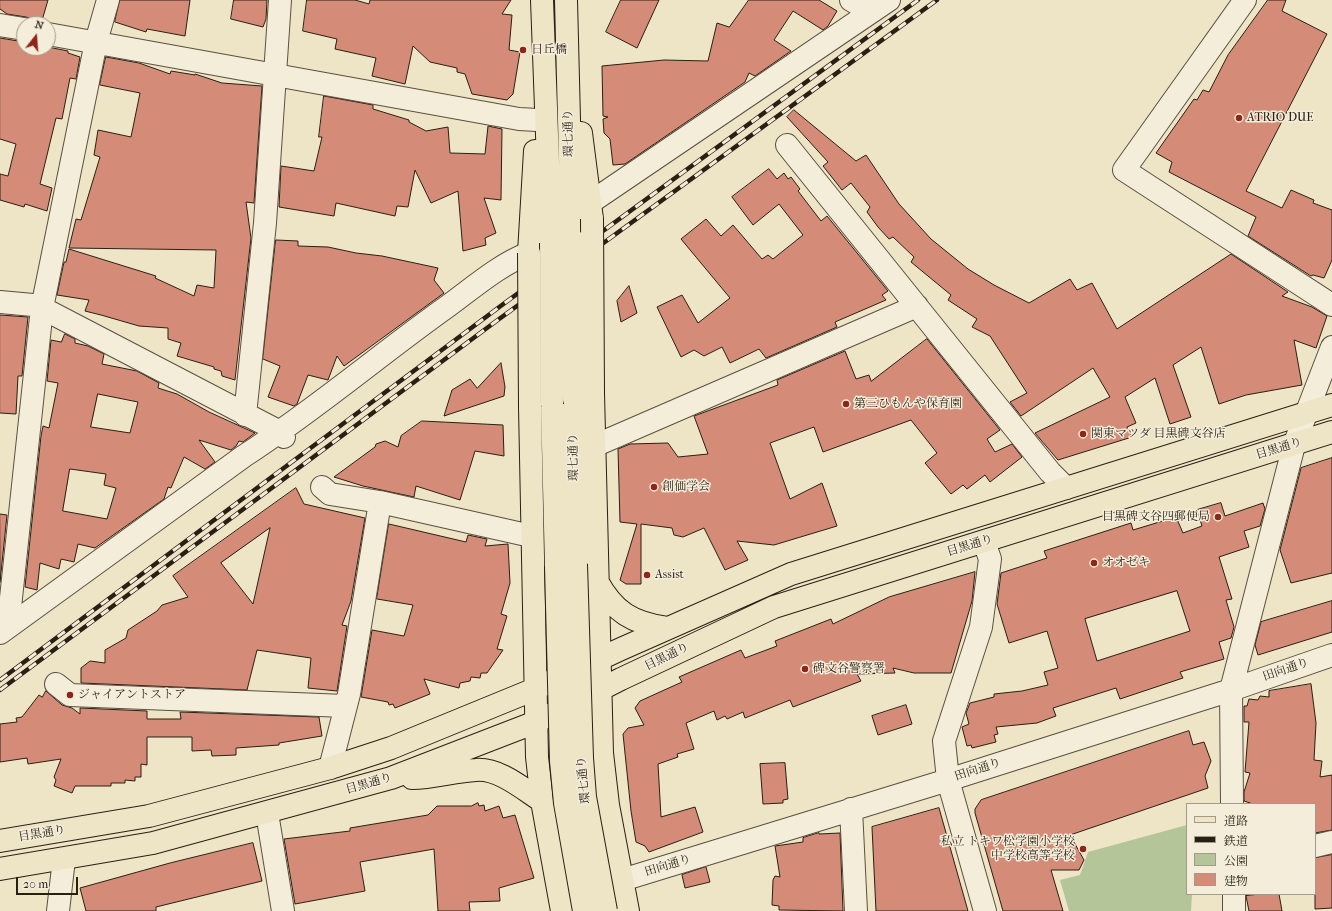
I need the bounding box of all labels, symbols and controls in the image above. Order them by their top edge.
north arrow [16,16,56,56]
text: N [33,18,45,32]
place label: 日丘橋 [531,43,567,57]
marker: 日丘橋 [518,45,528,55]
street label: 環七通り [561,109,577,157]
place label: ATRIO DUE [1247,111,1314,125]
marker: ATRIO DUE [1234,113,1244,123]
place label: 第三ひもんや保育園 [854,397,962,411]
marker: 第三ひもんや保育園 [841,399,851,409]
place label: 関東マツダ 目黒碑文谷店 [1091,427,1226,441]
marker: 関東マツダ 目黒碑文谷店 [1078,429,1088,439]
street label: 環七通り [566,433,582,481]
street label: 目黒通り [1254,435,1304,463]
place label: 創価学会 [662,480,710,494]
marker: 創価学会 [649,482,659,492]
place label: 目黒碑文谷四郵便局 [1102,510,1210,524]
marker: 目黒碑文谷四郵便局 [1213,512,1223,522]
street label: 目黒通り [945,532,995,560]
place label: オオゼキ [1102,556,1150,570]
marker: オオゼキ [1089,558,1099,568]
place label: Assist [655,568,684,582]
marker: Assist [642,570,652,580]
street label: 目黒通り [642,640,692,674]
street label: 田向通り [1261,655,1311,685]
place label: 碑文谷警察署 [813,662,885,676]
marker: 碑文谷警察署 [800,664,810,674]
place label: ジャイアントストア [78,688,186,702]
marker: ジャイアントストア [65,690,75,700]
street label: 環七通り [574,755,594,805]
street label: 田向通り [953,756,1003,784]
street label: 目黒通り [344,770,394,798]
legend [1186,803,1316,895]
text: 道路 [1224,814,1248,828]
street label: 目黒通り [17,823,67,845]
text: 鉄道 [1224,834,1248,848]
place label: 私立 トキワ松学園小学校 中学校高等学校 [940,835,1075,863]
marker: 私立 トキワ松学園小学校 中学校高等学校 [1078,844,1088,854]
street label: 田向通り [643,852,693,880]
text: 公園 [1224,854,1248,868]
scale bar [18,869,80,895]
text: 建物 [1224,874,1248,888]
text: 20 m [23,877,48,891]

